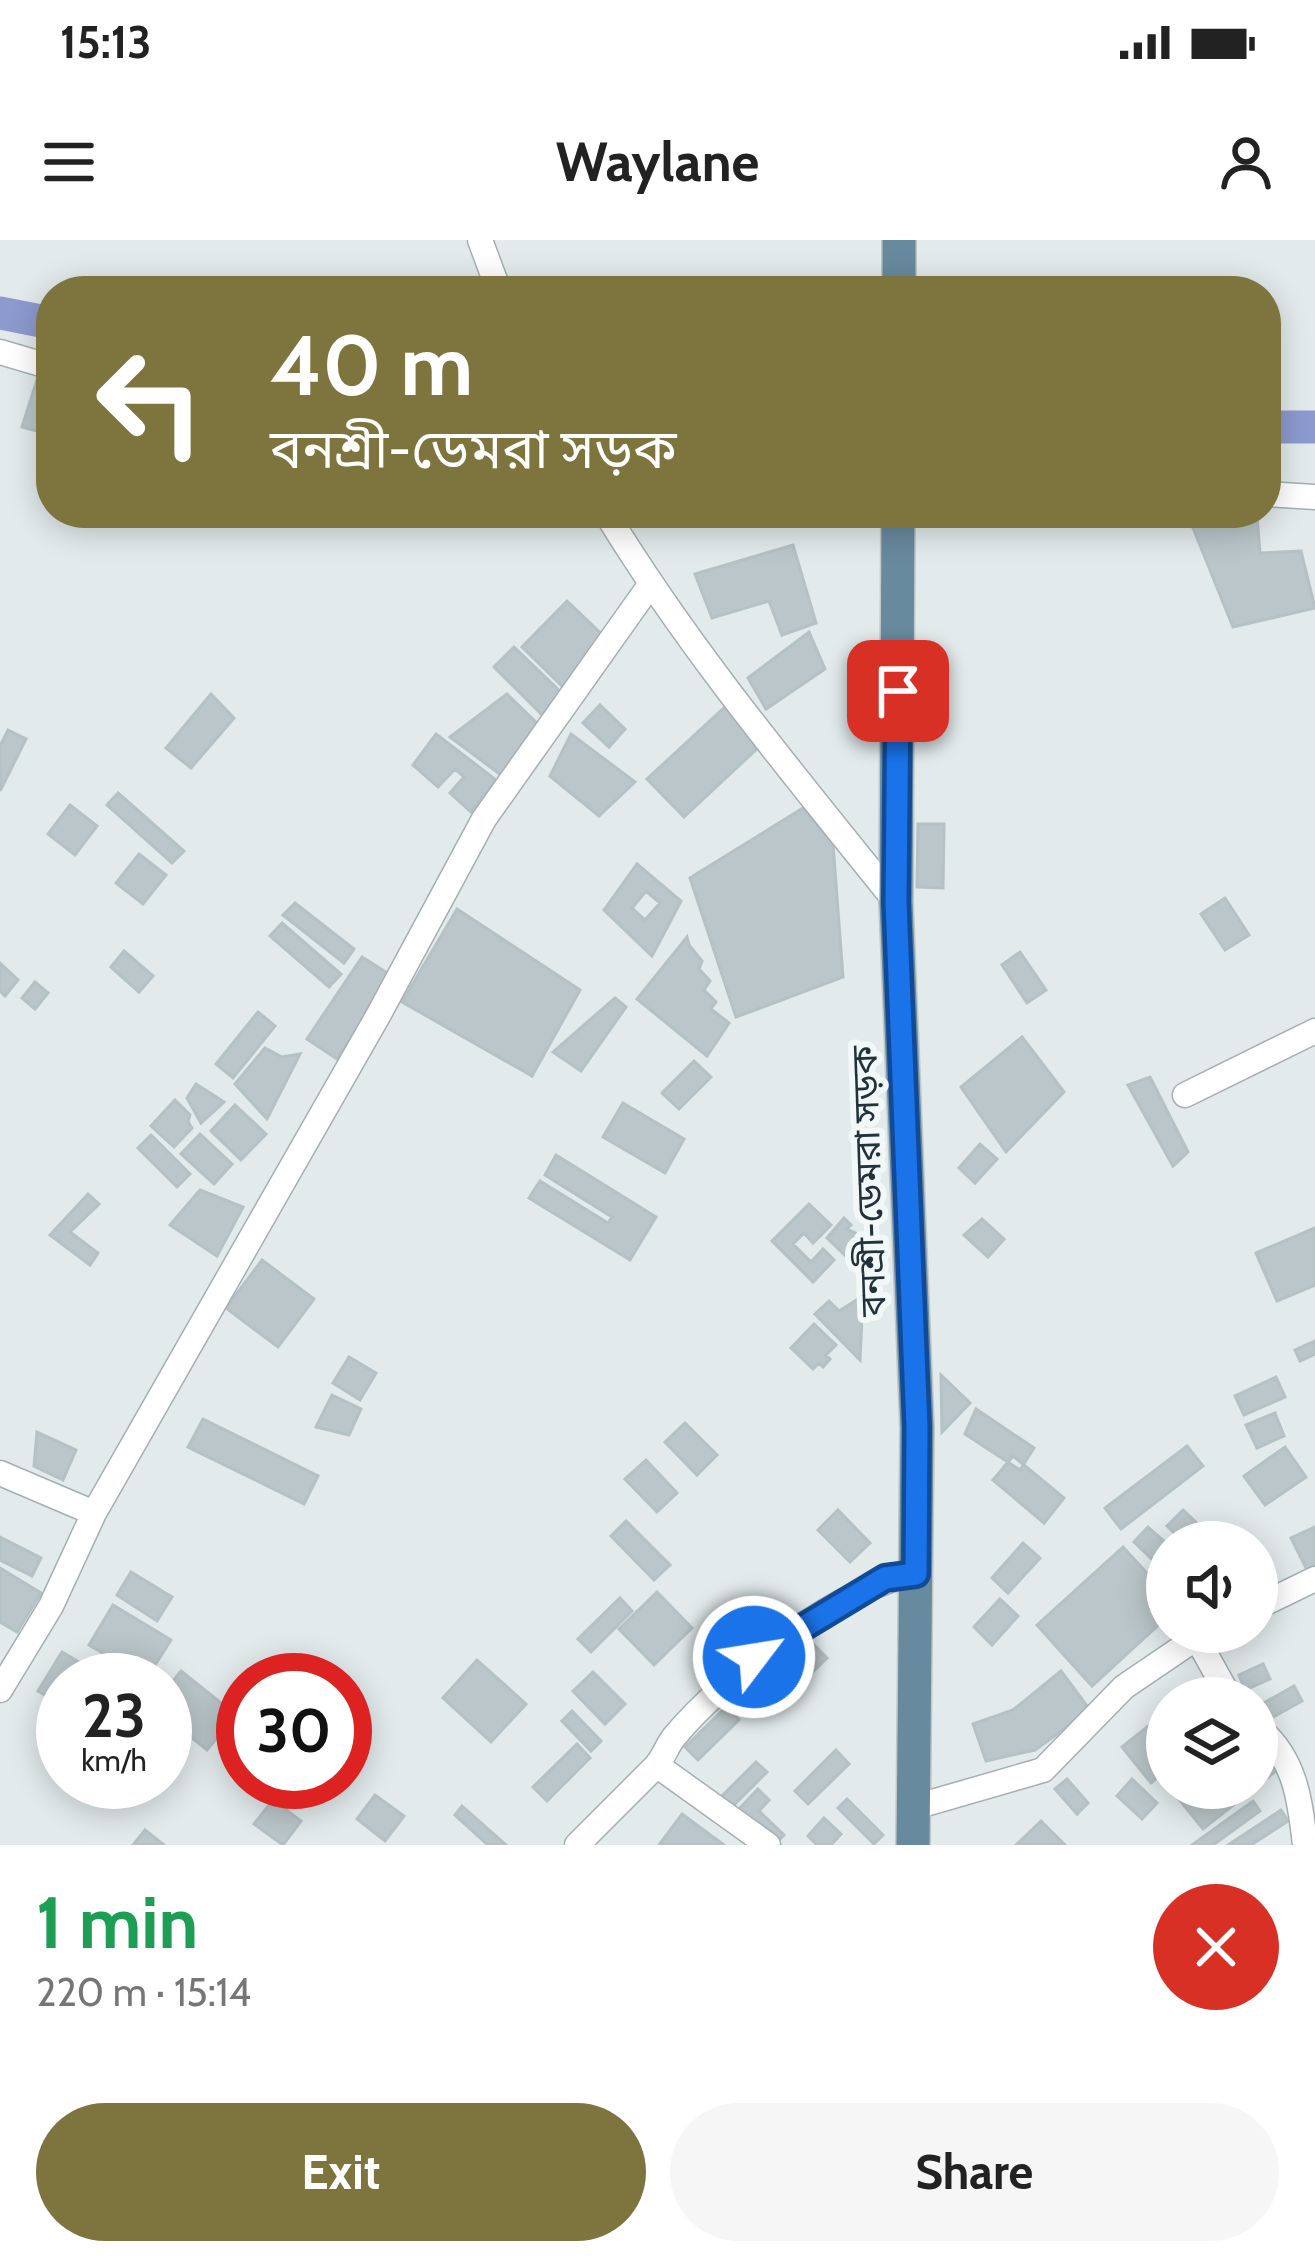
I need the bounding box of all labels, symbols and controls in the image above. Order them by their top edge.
text: 15:13 [60,15,152,69]
icon: menu [36,129,102,195]
text: Waylane [556,129,759,195]
icon: person [1213,129,1279,195]
text: 40 m [270,314,473,416]
icon: left [72,324,228,480]
text: বনশ্রী-ডেমরা সড়ক [270,416,677,482]
pin [847,640,949,742]
icon: arrive [865,658,931,724]
street label: বনশ্রী-ডেমরা সড়ক [841,1044,895,1318]
map controls [1146,1521,1278,1809]
button: sound [1146,1521,1278,1653]
position arrow [691,1594,817,1720]
speed limit sign: 30 [216,1653,372,1809]
button: layers [1146,1677,1278,1809]
text: 23 [82,1679,146,1752]
text: km/h [81,1742,147,1779]
text: 1 min [36,1879,198,1966]
button: close [1153,1884,1279,2010]
text: 220 m · 15:14 [36,1968,251,2016]
button: Exit [36,2103,646,2241]
button: Share [670,2103,1279,2241]

